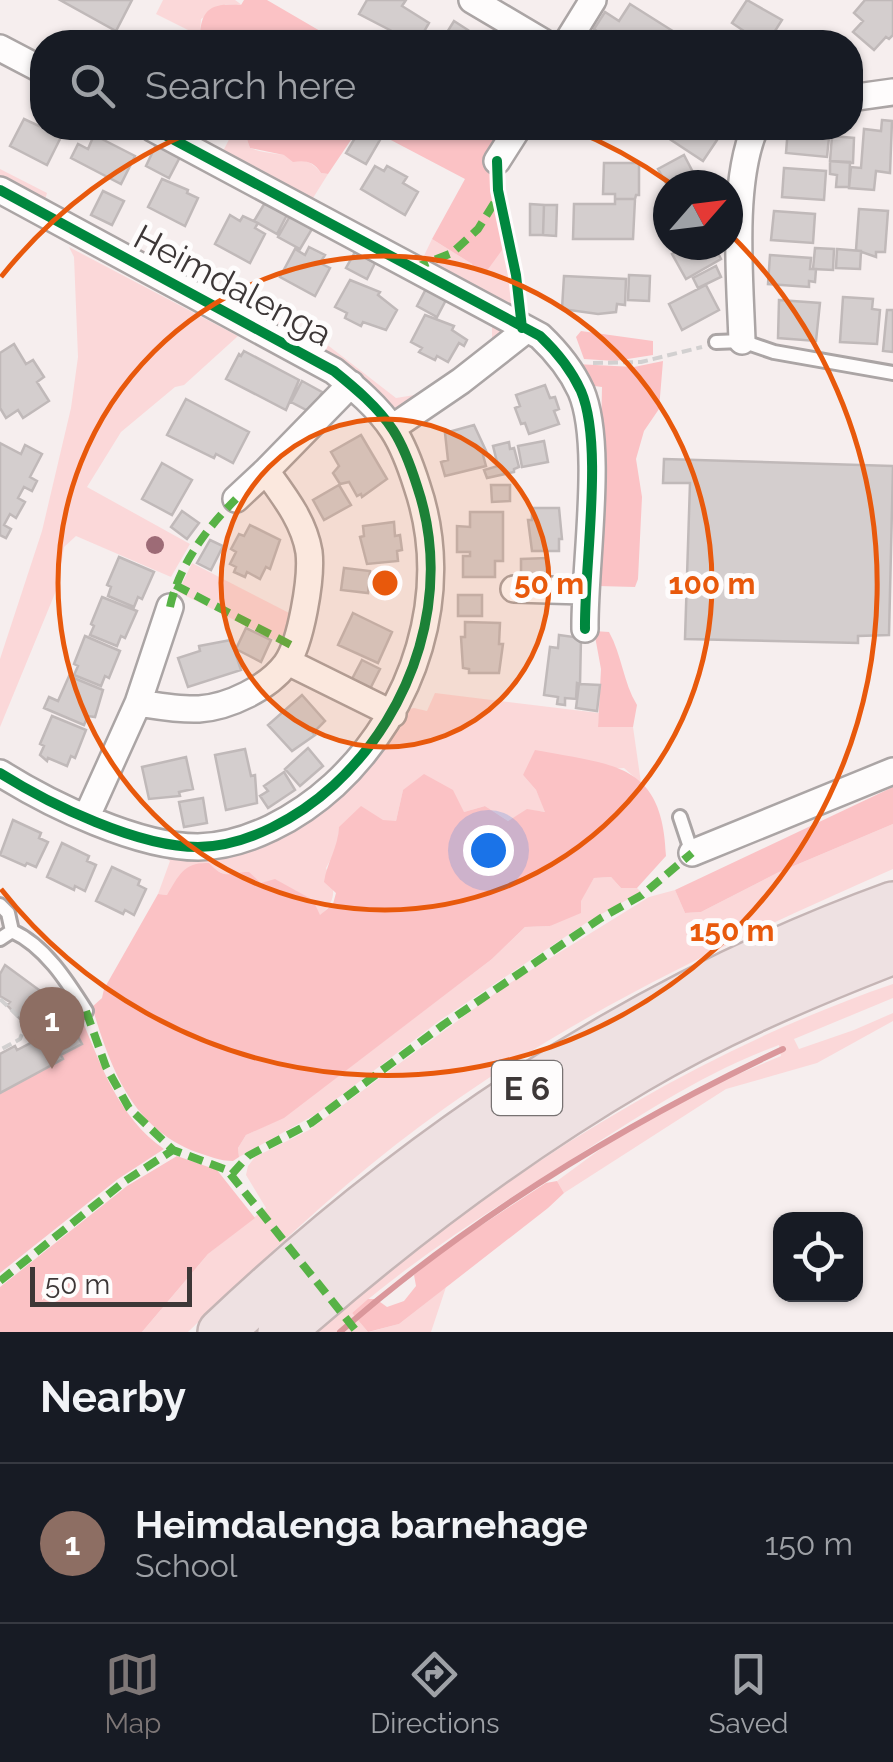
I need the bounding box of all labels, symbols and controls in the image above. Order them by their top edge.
search box [30,30,863,140]
icon: search [65,58,120,113]
text: Search here [145,63,356,108]
north arrow [653,170,743,260]
street label: Heimdalenga [127,216,339,354]
centre of rings [367,565,403,601]
text: 50 m [514,566,584,601]
text: 100 m [669,566,755,601]
your location [463,825,514,876]
text: 150 m [690,913,775,948]
pin: 1 [20,986,84,1069]
road number: E 6 [492,1061,562,1115]
map controls [773,1212,863,1302]
button: locate [773,1212,863,1302]
scale bar [30,1262,192,1306]
text: 50 m [45,1268,110,1301]
text: Nearby [40,1373,186,1422]
text: Heimdalenga barnehage [135,1502,588,1547]
text: 1 [65,1525,80,1562]
text: 150 m [765,1525,853,1562]
text: School [135,1547,237,1584]
tab: Map [104,1647,161,1740]
tab: Directions [370,1647,500,1740]
tab: Saved [708,1647,789,1740]

